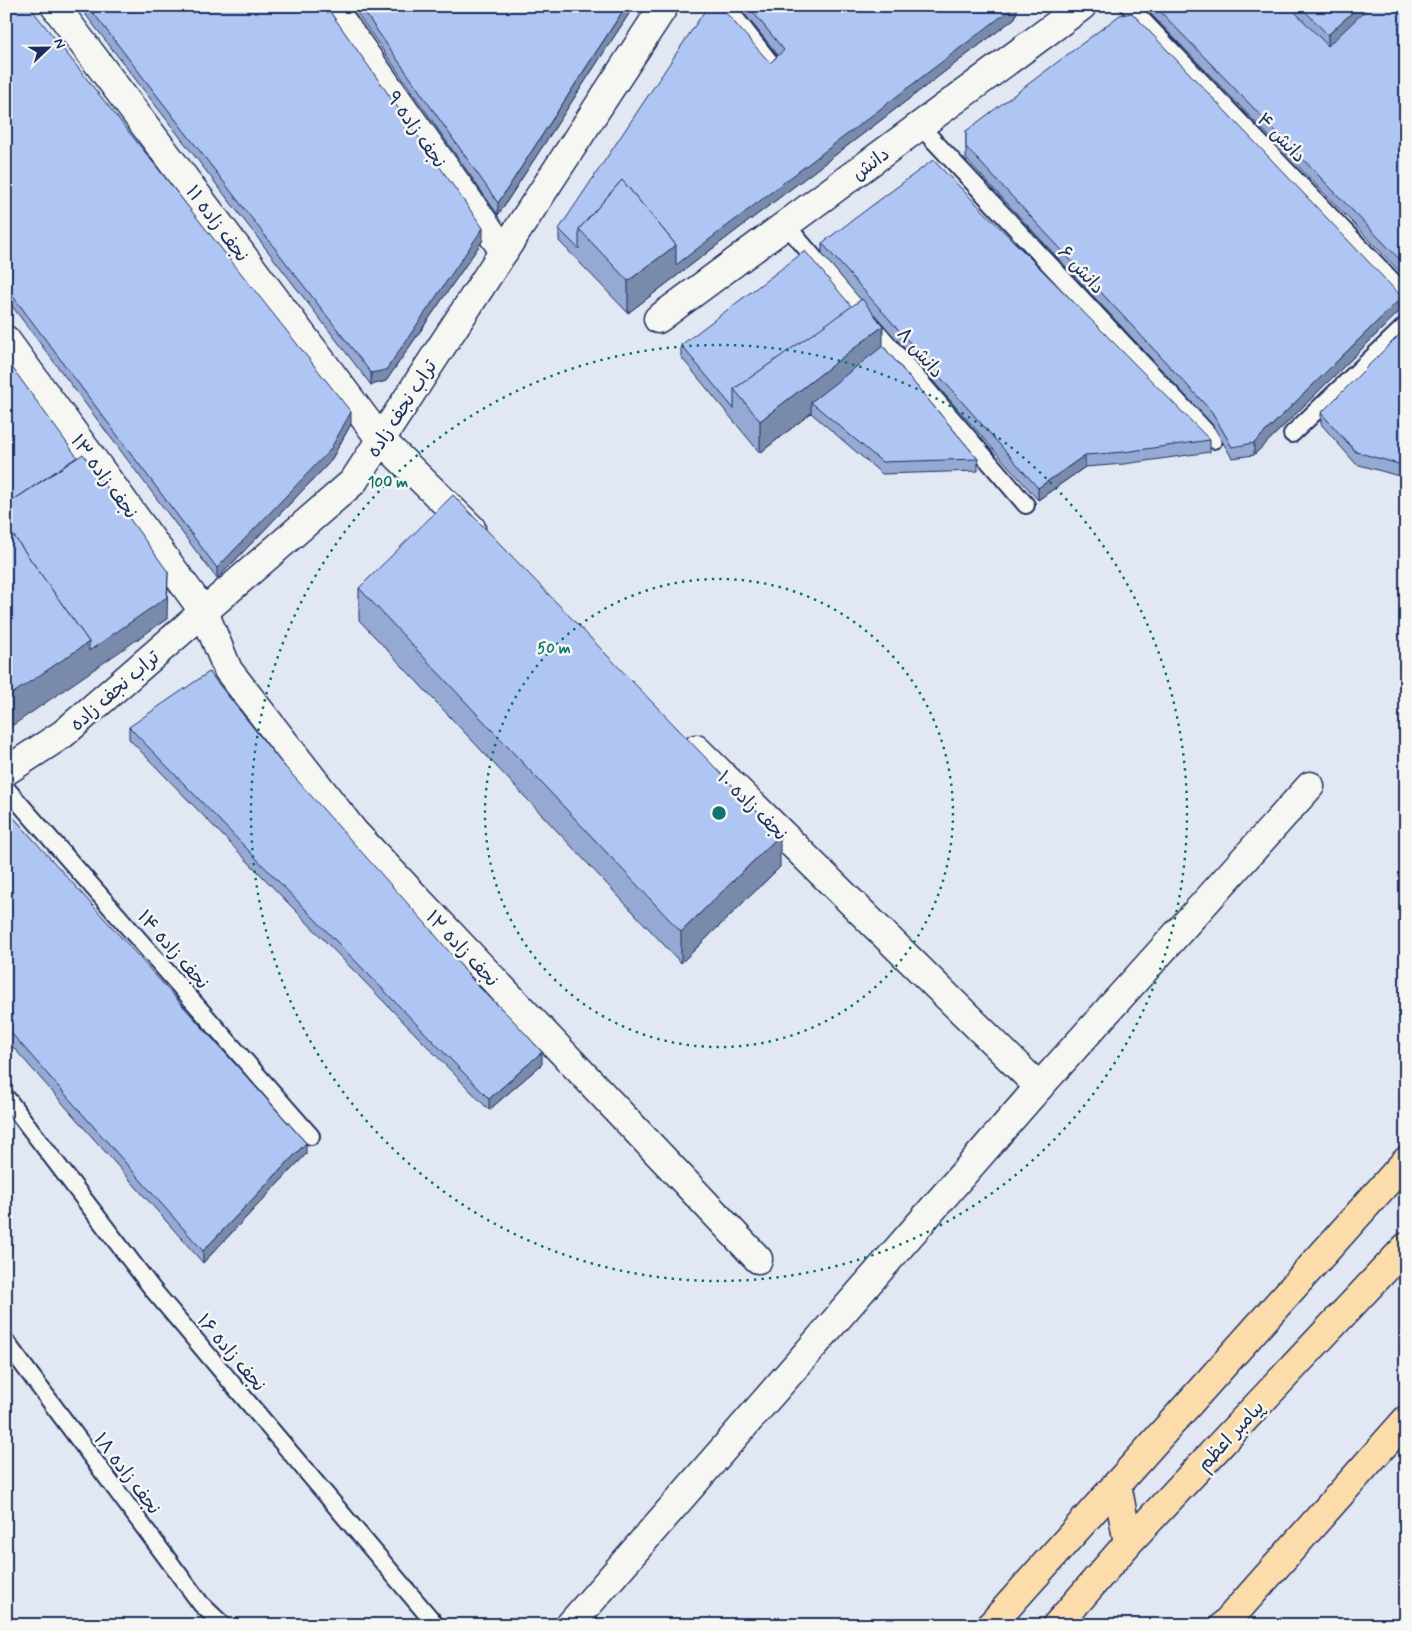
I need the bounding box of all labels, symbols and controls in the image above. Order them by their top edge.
north arrow [22,22,72,72]
text: N [49,36,69,51]
street label: نجف زاده ۹ [380,87,451,173]
street label: دانش ۴ [1251,108,1311,169]
street label: دانش [847,142,895,187]
street label: نجف زاده ۱۱ [180,180,254,267]
street label: دانش ۶ [1052,240,1110,300]
street label: دانش ۸ [891,322,949,384]
street label: تراب نجف زاده [362,355,443,462]
street label: نجف زاده ۱۳ [65,430,143,524]
text: 100 m [368,473,408,493]
text: 50 m [537,639,571,659]
street label: تراب نجف زاده [65,645,165,737]
street label: نجف زاده ۱۰ [711,766,792,847]
centre of rings [710,804,728,822]
street label: نجف زاده ۱۴ [131,905,214,995]
street label: نجف زاده ۱۲ [420,905,504,993]
street label: نجف زاده ۱۶ [191,1309,271,1397]
street label: پیامبر اعظم [1192,1395,1271,1477]
street label: نجف زاده ۱۸ [88,1428,166,1520]

